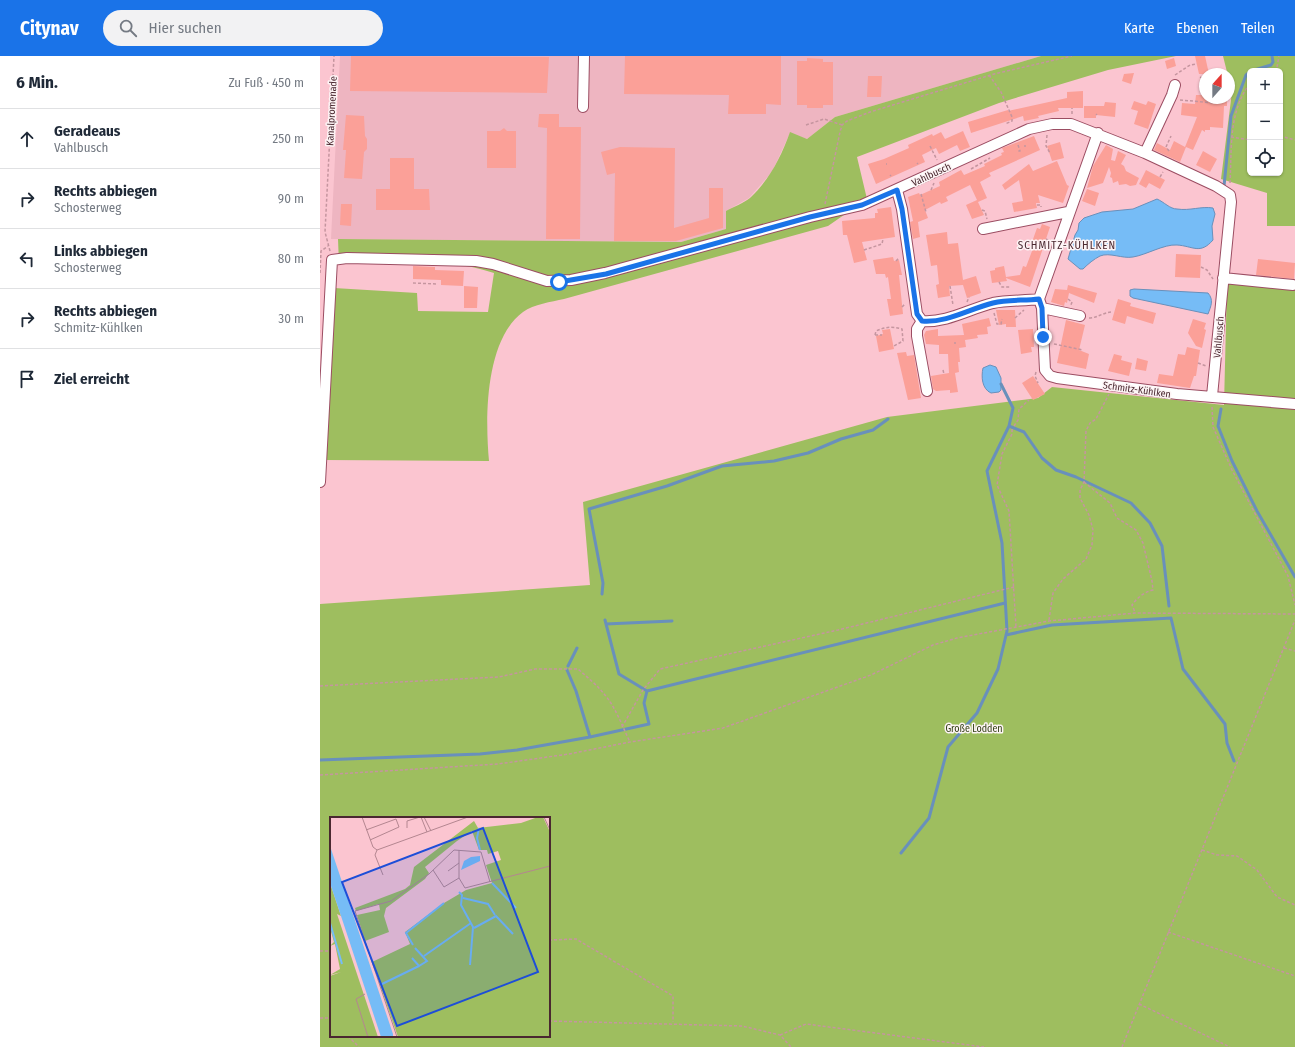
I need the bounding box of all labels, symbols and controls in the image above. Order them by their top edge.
search box [103,10,383,46]
text: Citynav [20,17,79,40]
icon: search [117,17,139,39]
text: Hier suchen [149,19,222,37]
text: Karte [1124,20,1154,37]
text: Ebenen [1176,20,1219,37]
text: Teilen [1241,20,1275,37]
north arrow [1199,68,1235,104]
map controls [1247,68,1283,176]
button: + [1247,68,1283,104]
text: 6 Min. [16,72,58,93]
text: Zu Fuß · 450 m [228,75,304,90]
street label: Kanalpromenade [324,76,340,146]
button: − [1247,104,1283,140]
text: Geradeaus [54,122,120,140]
icon: ahead [16,128,38,150]
text: 250 m [272,131,304,146]
text: Vahlbusch [54,140,108,155]
button: locate [1247,140,1283,176]
street label: Vahlbusch [910,161,953,189]
text: Rechts abbiegen [54,182,157,200]
icon: right [16,188,38,210]
text: 90 m [278,191,304,206]
text: Schosterweg [54,200,121,215]
district label: SCHMITZ-KÜHLKEN [1018,239,1116,252]
text: Links abbiegen [54,242,148,260]
icon: left [16,248,38,270]
text: 80 m [278,251,304,266]
text: Schosterweg [54,260,121,275]
route start [550,273,568,291]
text: Rechts abbiegen [54,302,157,320]
icon: right [16,308,38,330]
text: 30 m [278,311,304,326]
street label: Vahlbusch [1211,316,1227,358]
text: Schmitz-Kühlken [54,320,143,335]
route end [1034,328,1052,346]
icon: arrive [16,368,38,390]
text: Ziel erreicht [54,370,129,388]
street label: Schmitz-Kühlken [1102,379,1172,401]
park label: Große Lodden [945,723,1003,735]
inset map [330,817,550,1037]

